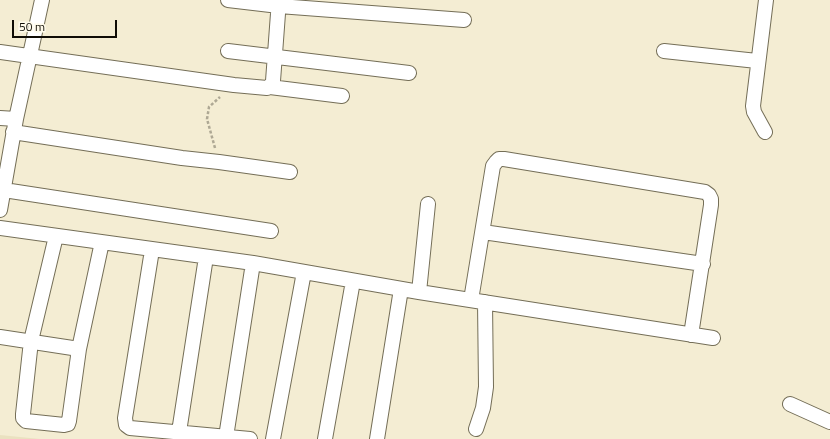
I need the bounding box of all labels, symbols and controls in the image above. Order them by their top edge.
scale bar [14,12,119,38]
text: 50 m [19,17,45,36]

